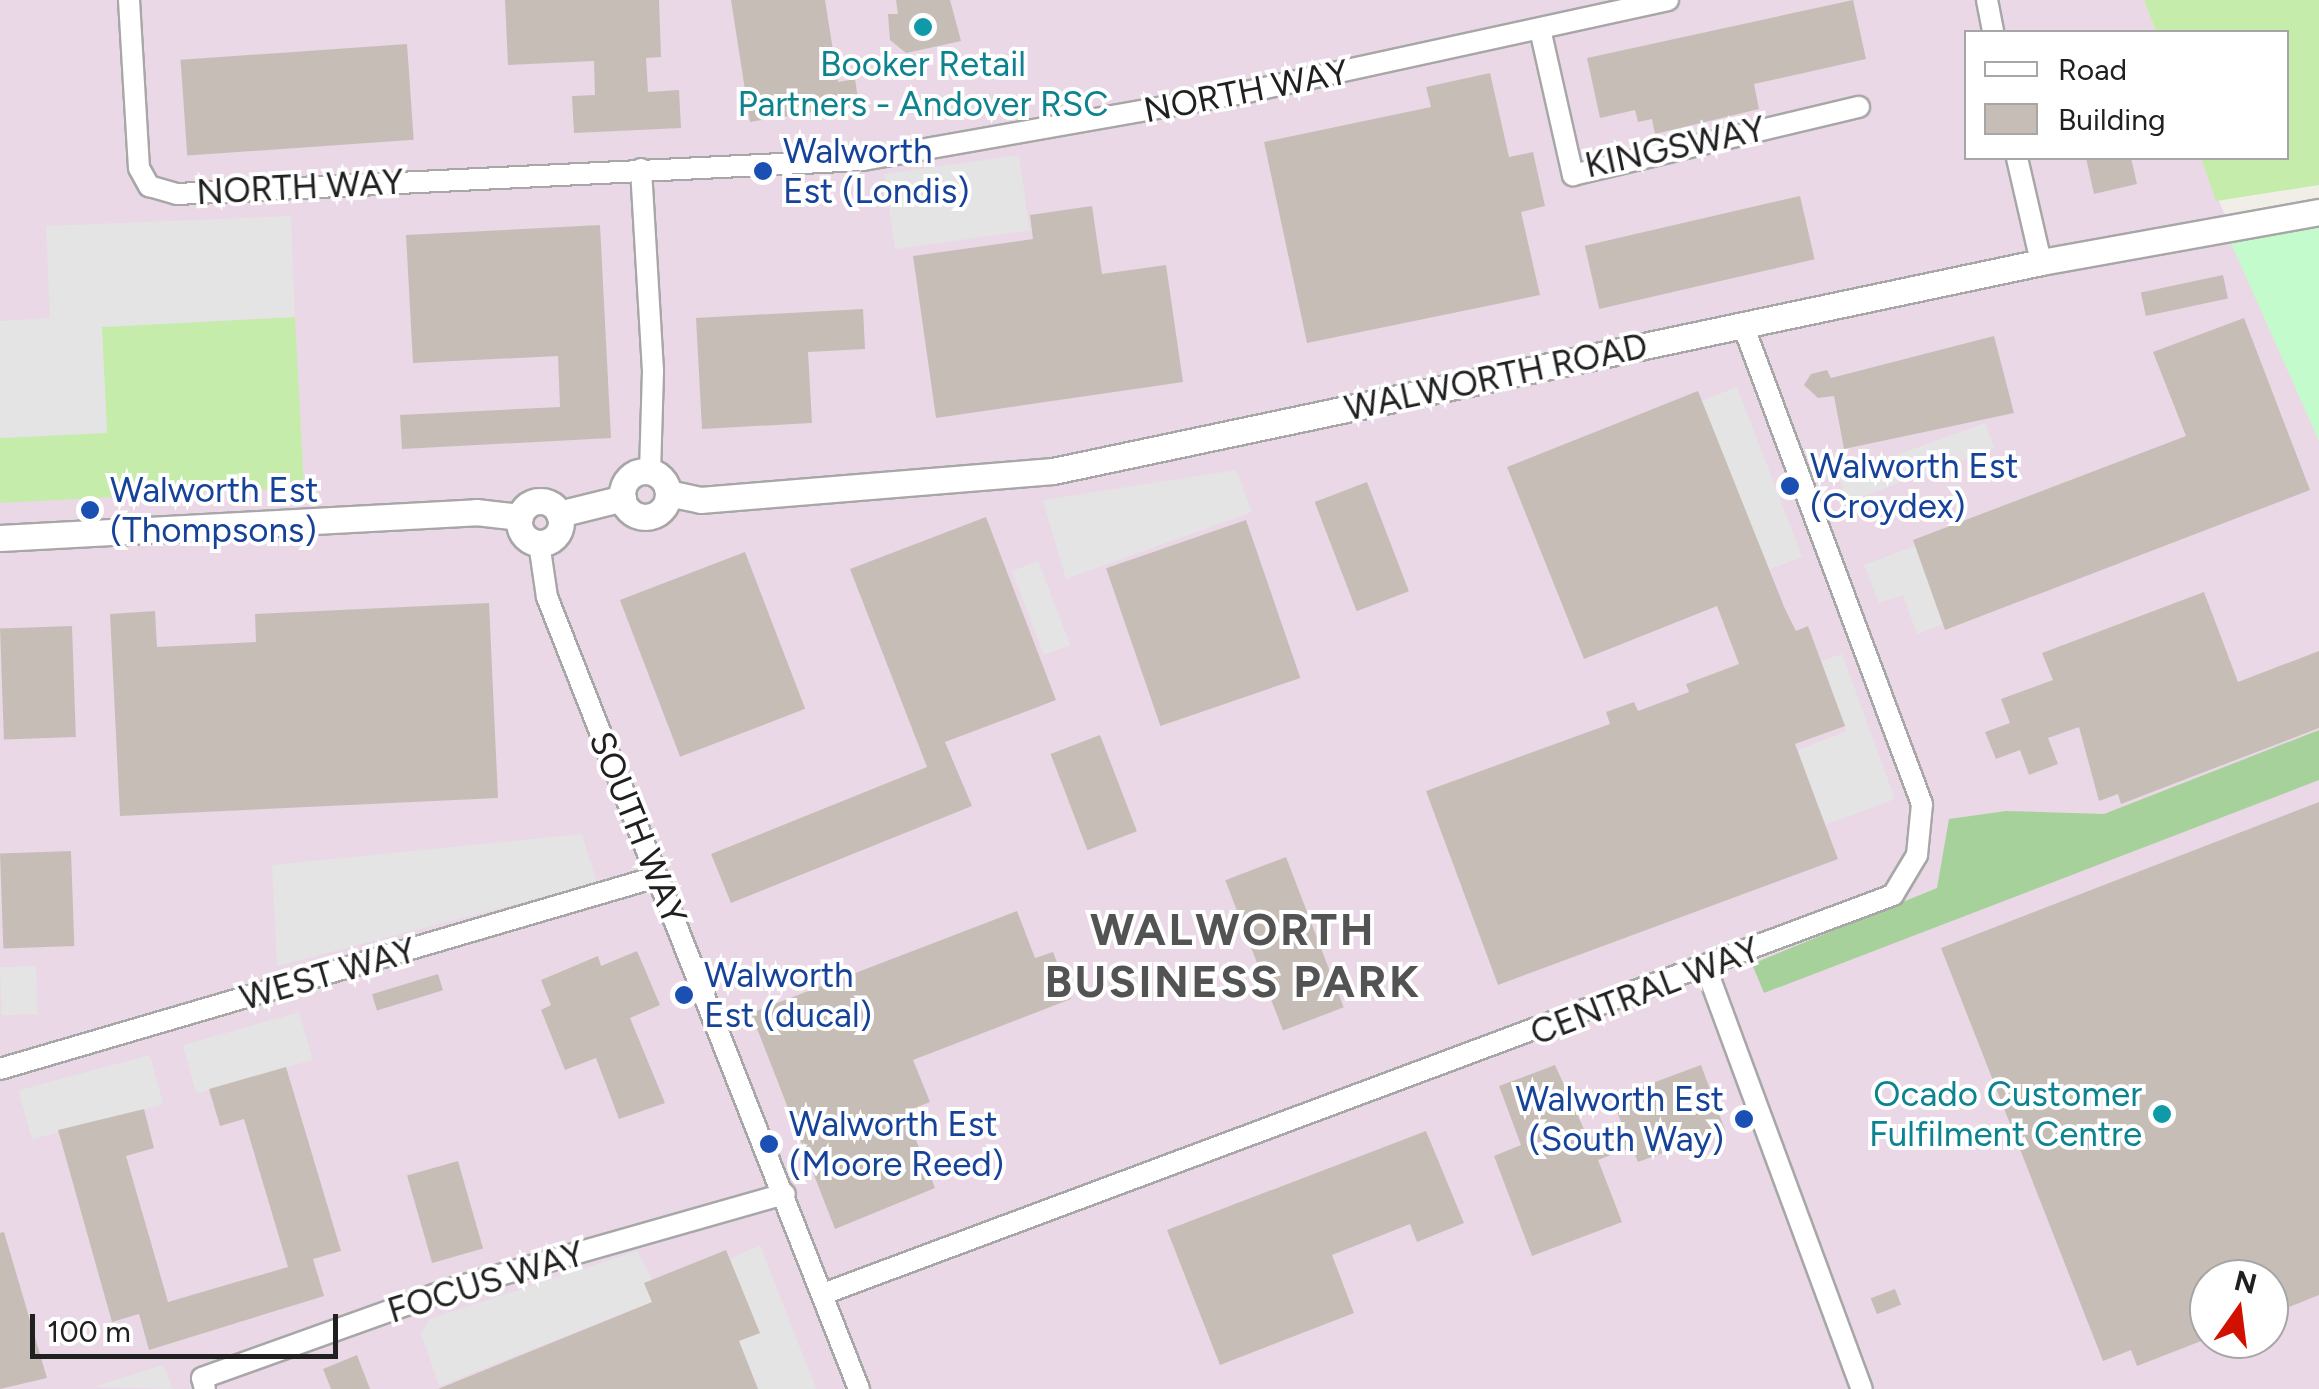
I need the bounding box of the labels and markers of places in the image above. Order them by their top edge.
marker: Booker Retail Partners - Andover RSC [912,16,934,38]
place label: Booker Retail Partners - Andover RSC [737,43,1109,125]
place label: Walworth Est (Londis) [783,130,970,212]
marker: Walworth Est (Londis) [752,160,774,182]
place label: Walworth Est (Croydex) [1810,445,2019,527]
place label: Walworth Est (Thompsons) [110,469,319,551]
marker: Walworth Est (Croydex) [1779,475,1801,497]
marker: Walworth Est (Thompsons) [79,499,101,521]
place label: Walworth Est (ducal) [704,954,872,1036]
marker: Walworth Est (ducal) [673,984,695,1006]
place label: Ocado Customer Fulfilment Centre [1869,1073,2142,1155]
place label: Walworth Est (South Way) [1515,1078,1724,1160]
place label: Walworth Est (Moore Reed) [789,1103,1004,1185]
marker: Ocado Customer Fulfilment Centre [2151,1103,2173,1125]
marker: Walworth Est (South Way) [1733,1108,1755,1130]
marker: Walworth Est (Moore Reed) [758,1133,780,1155]

